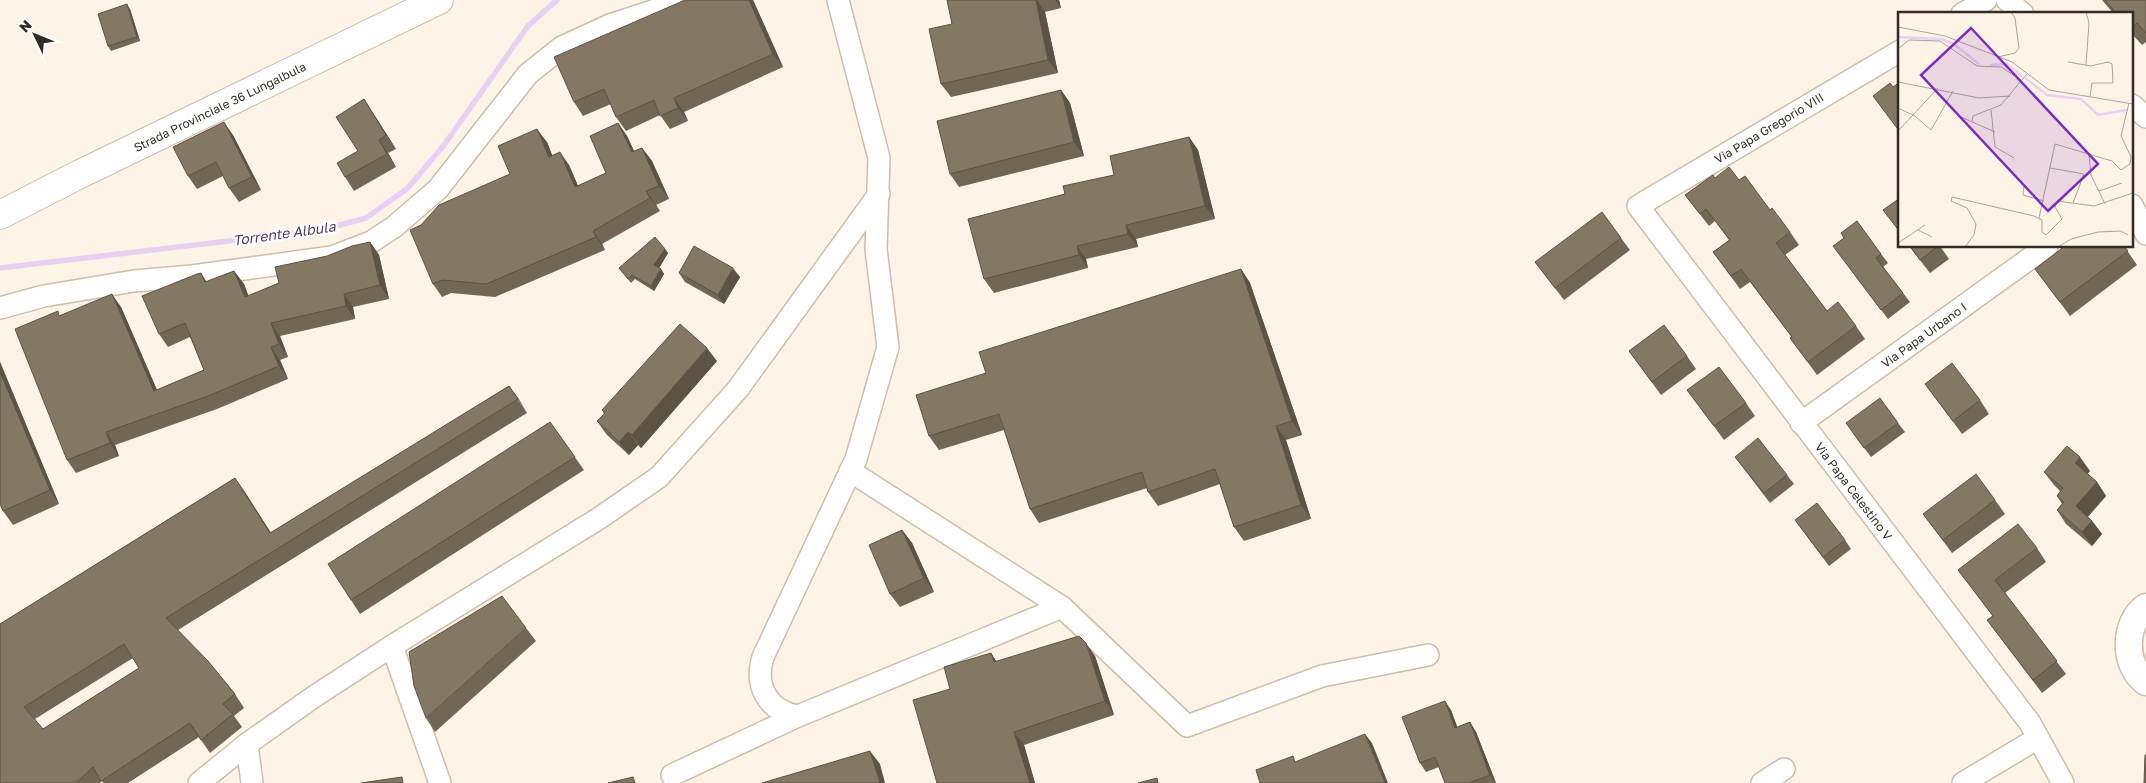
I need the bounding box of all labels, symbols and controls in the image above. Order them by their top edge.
north arrow [10,10,60,60]
inset map [1898,12,2134,248]
text: N [15,16,35,35]
street label: Strada Provinciale 36 Lungalbula [131,58,308,154]
street label: Via Papa Gregorio VIII [1712,89,1826,167]
water label: Torrente Albula [232,217,337,249]
street label: Via Papa Urbano I [1878,299,1969,371]
street label: Via Papa Celestino V [1812,439,1896,543]

